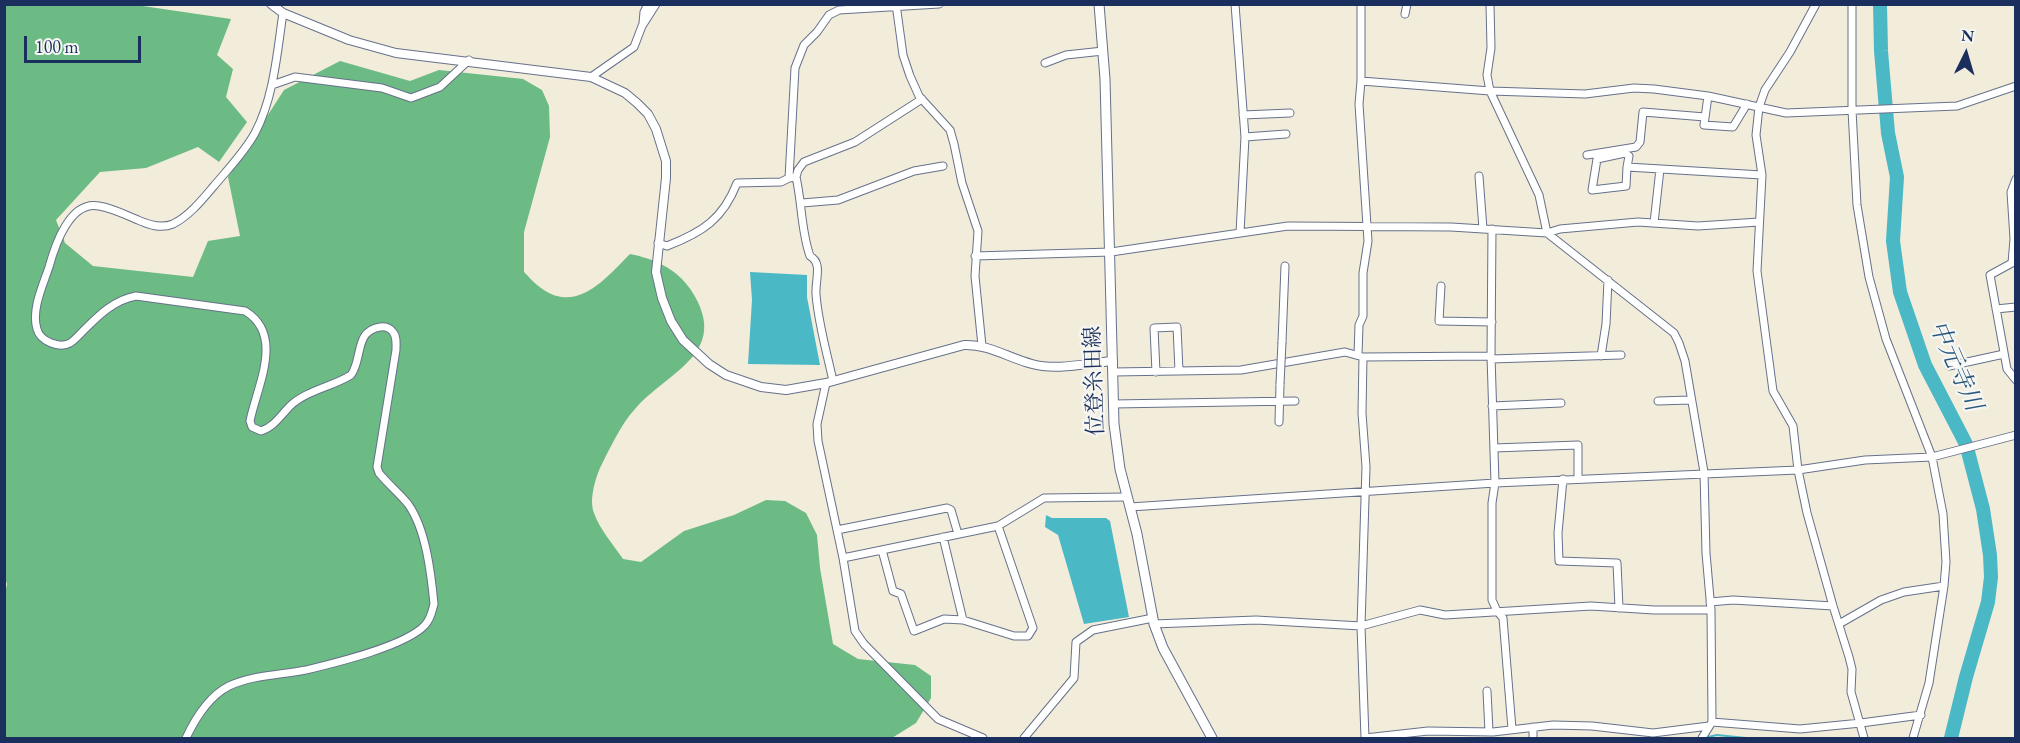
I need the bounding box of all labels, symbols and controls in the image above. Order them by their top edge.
scale bar [27,24,144,62]
north arrow [1936,24,1996,84]
text: N [1960,25,1975,47]
text: 100 m [35,35,79,58]
water label: 中元寺川 [1922,316,1988,416]
street label: 位登糸田線 [1080,326,1110,436]

